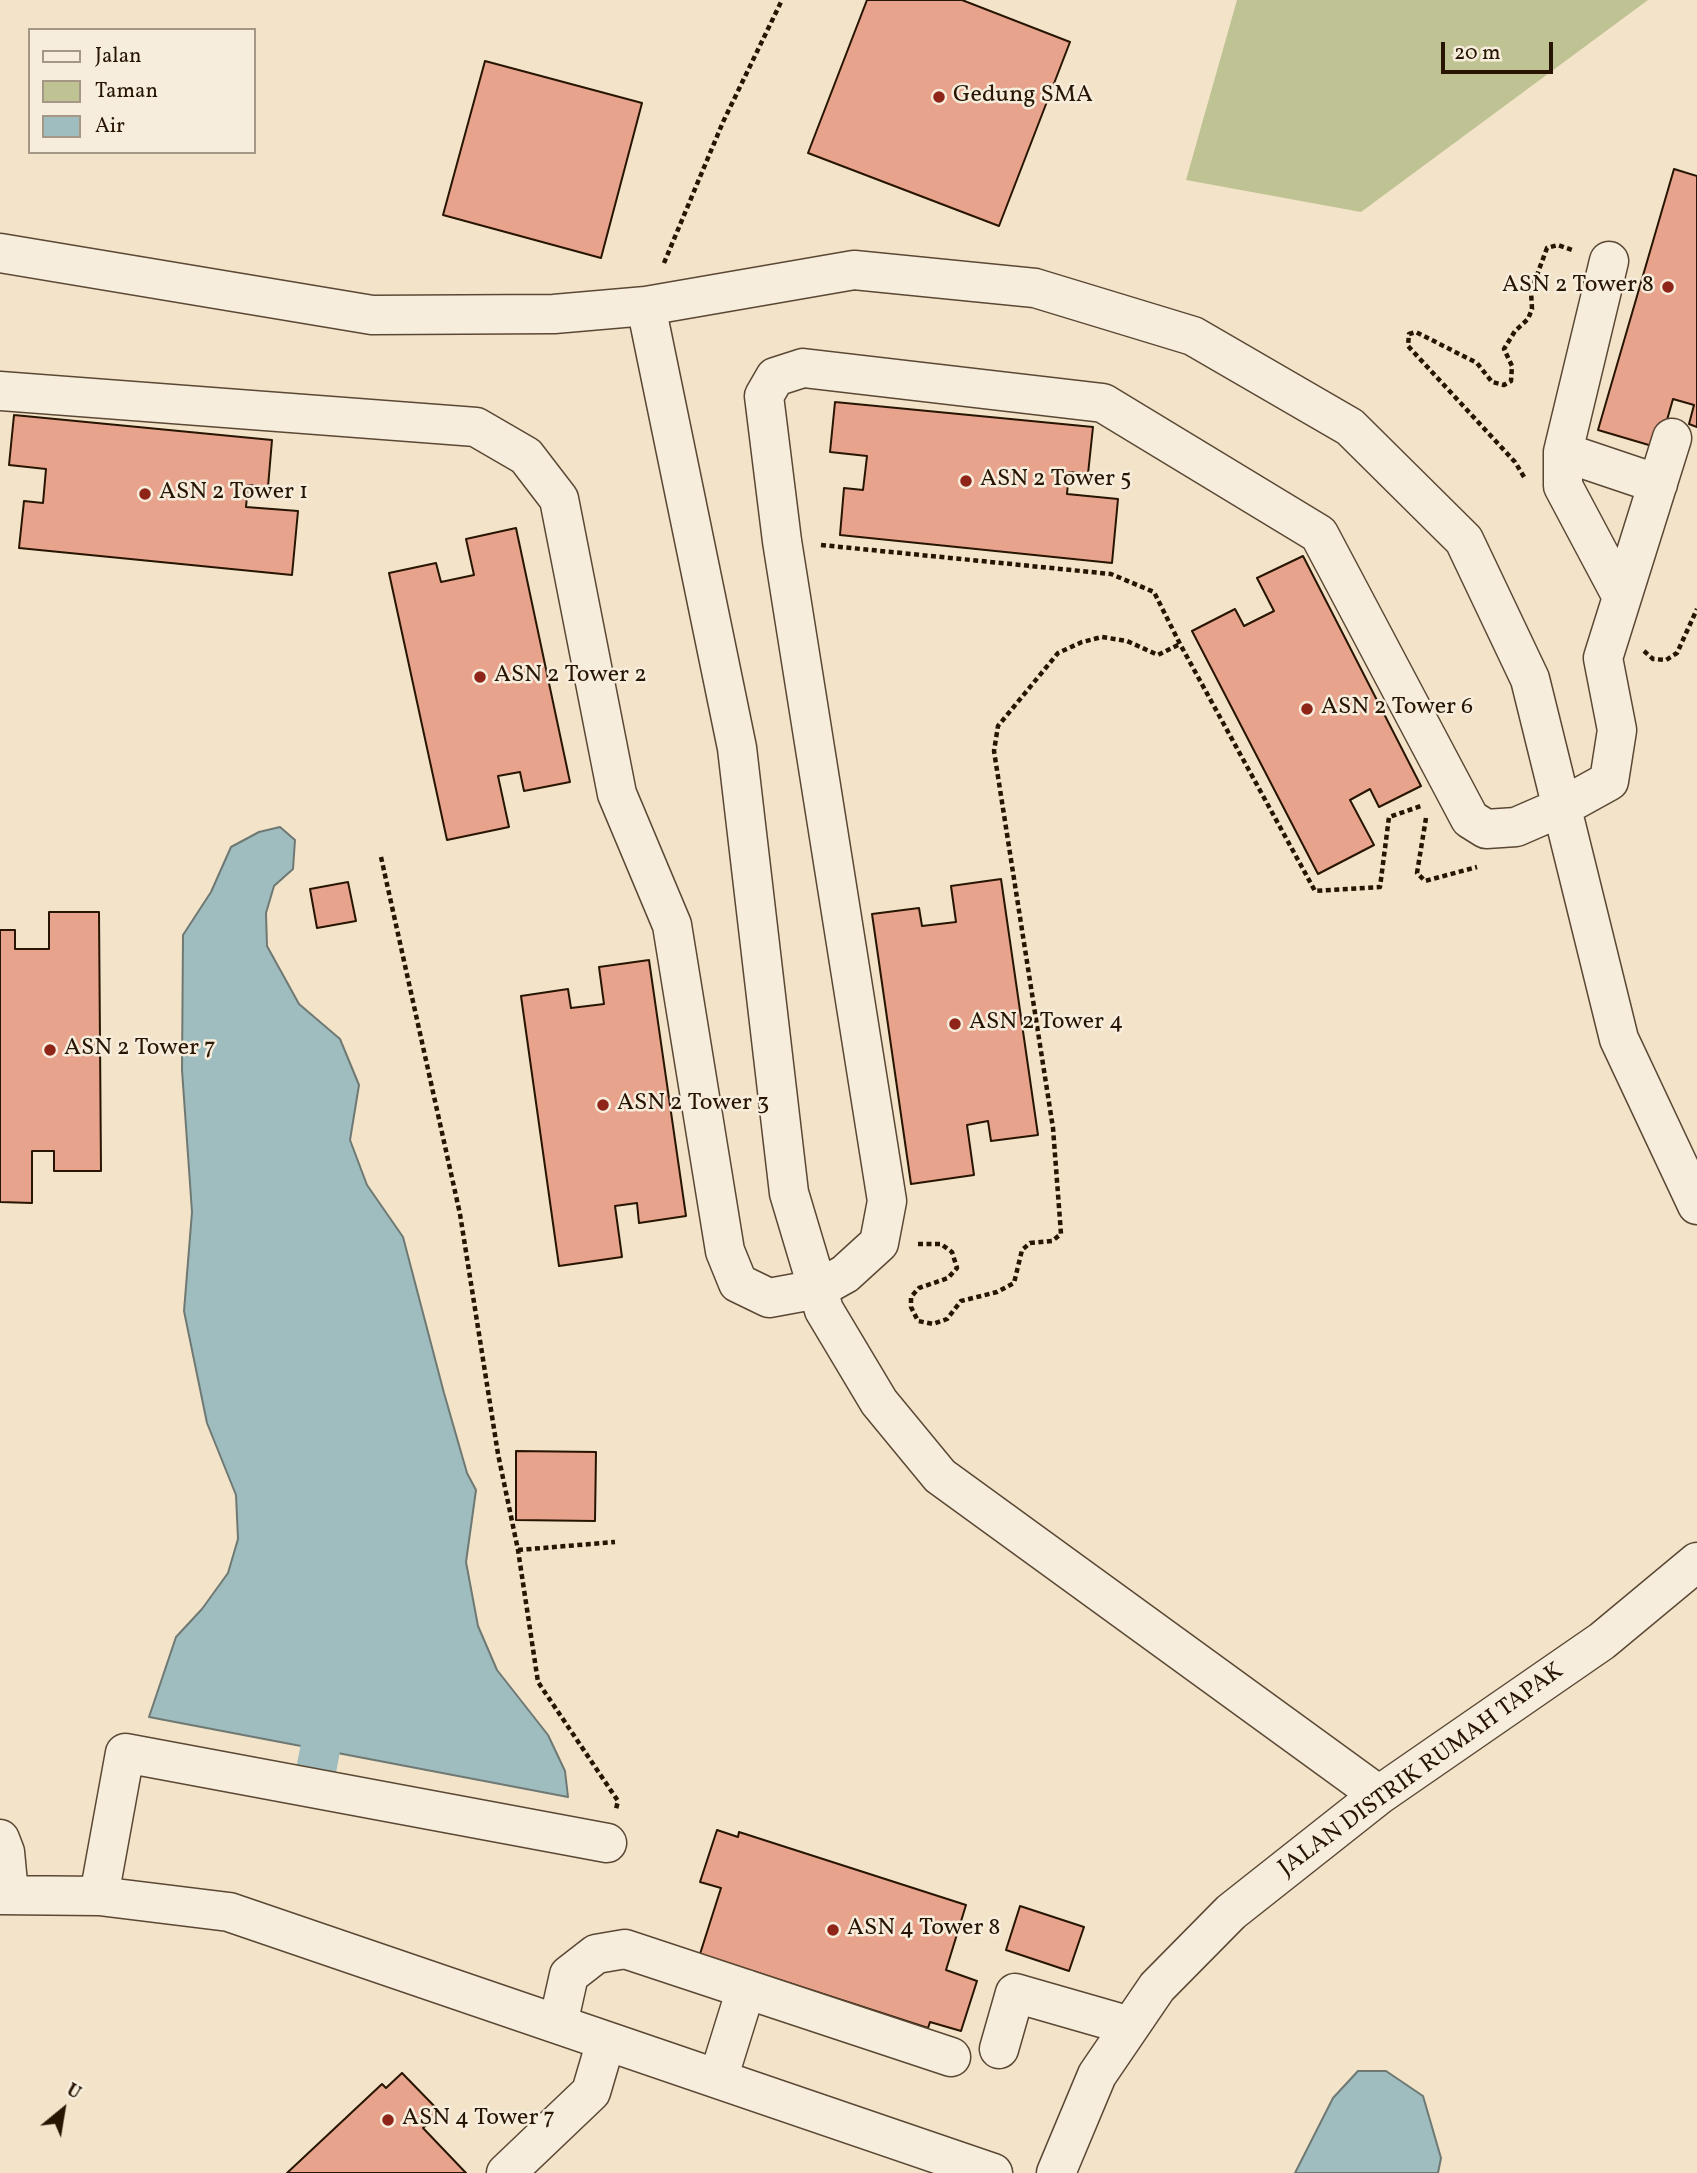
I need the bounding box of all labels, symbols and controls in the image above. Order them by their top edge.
legend [28,28,256,154]
scale bar [1445,28,1557,72]
text: 20 m [1454,39,1500,68]
text: Jalan [95,42,142,71]
text: Taman [95,77,158,106]
place label: Gedung SMA [953,83,1093,111]
marker: Gedung SMA [931,89,947,105]
text: Air [95,112,125,141]
place label: ASN 2 Tower 8 [1502,273,1654,301]
marker: ASN 2 Tower 8 [1660,279,1676,295]
place label: ASN 2 Tower 5 [980,467,1131,495]
marker: ASN 2 Tower 5 [958,473,974,489]
place label: ASN 2 Tower 1 [159,480,308,508]
marker: ASN 2 Tower 1 [137,486,153,502]
place label: ASN 2 Tower 2 [494,663,647,691]
marker: ASN 2 Tower 2 [472,669,488,685]
place label: ASN 2 Tower 6 [1321,695,1473,723]
marker: ASN 2 Tower 6 [1299,701,1315,717]
place label: ASN 2 Tower 4 [969,1010,1123,1038]
marker: ASN 2 Tower 4 [947,1016,963,1032]
place label: ASN 2 Tower 7 [64,1036,216,1064]
marker: ASN 2 Tower 7 [42,1042,58,1058]
place label: ASN 2 Tower 3 [617,1091,769,1119]
marker: ASN 2 Tower 3 [595,1097,611,1113]
street label: JALAN DISTRIK RUMAH TAPAK [1274,1658,1570,1884]
place label: ASN 4 Tower 8 [847,1916,1001,1944]
marker: ASN 4 Tower 8 [825,1922,841,1938]
north arrow [28,2075,98,2145]
text: U [61,2077,86,2106]
place label: ASN 4 Tower 7 [402,2106,555,2134]
marker: ASN 4 Tower 7 [380,2112,396,2128]

